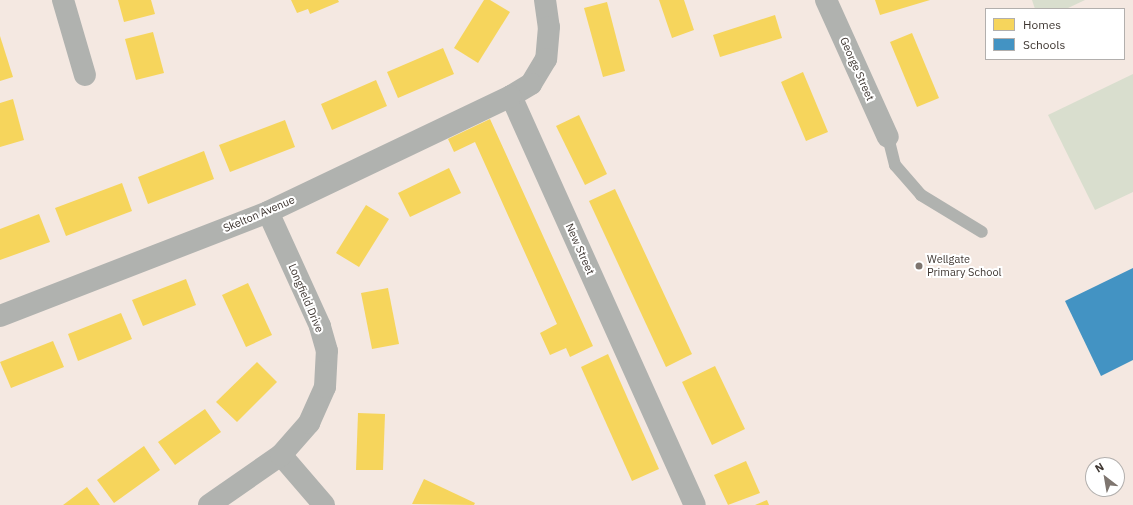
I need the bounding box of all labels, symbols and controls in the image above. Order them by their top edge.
legend [985,8,1125,60]
text: Homes [1023,17,1061,32]
street label: George Street [837,35,877,103]
text: Schools [1023,37,1065,52]
street label: Skelton Avenue [221,193,297,235]
street label: New Street [563,221,597,277]
place label: Wellgate Primary School [927,253,1002,279]
marker: Wellgate Primary School [914,261,924,271]
street label: Longfield Drive [286,262,326,334]
north arrow [1085,457,1125,497]
text: N [1092,460,1106,476]

